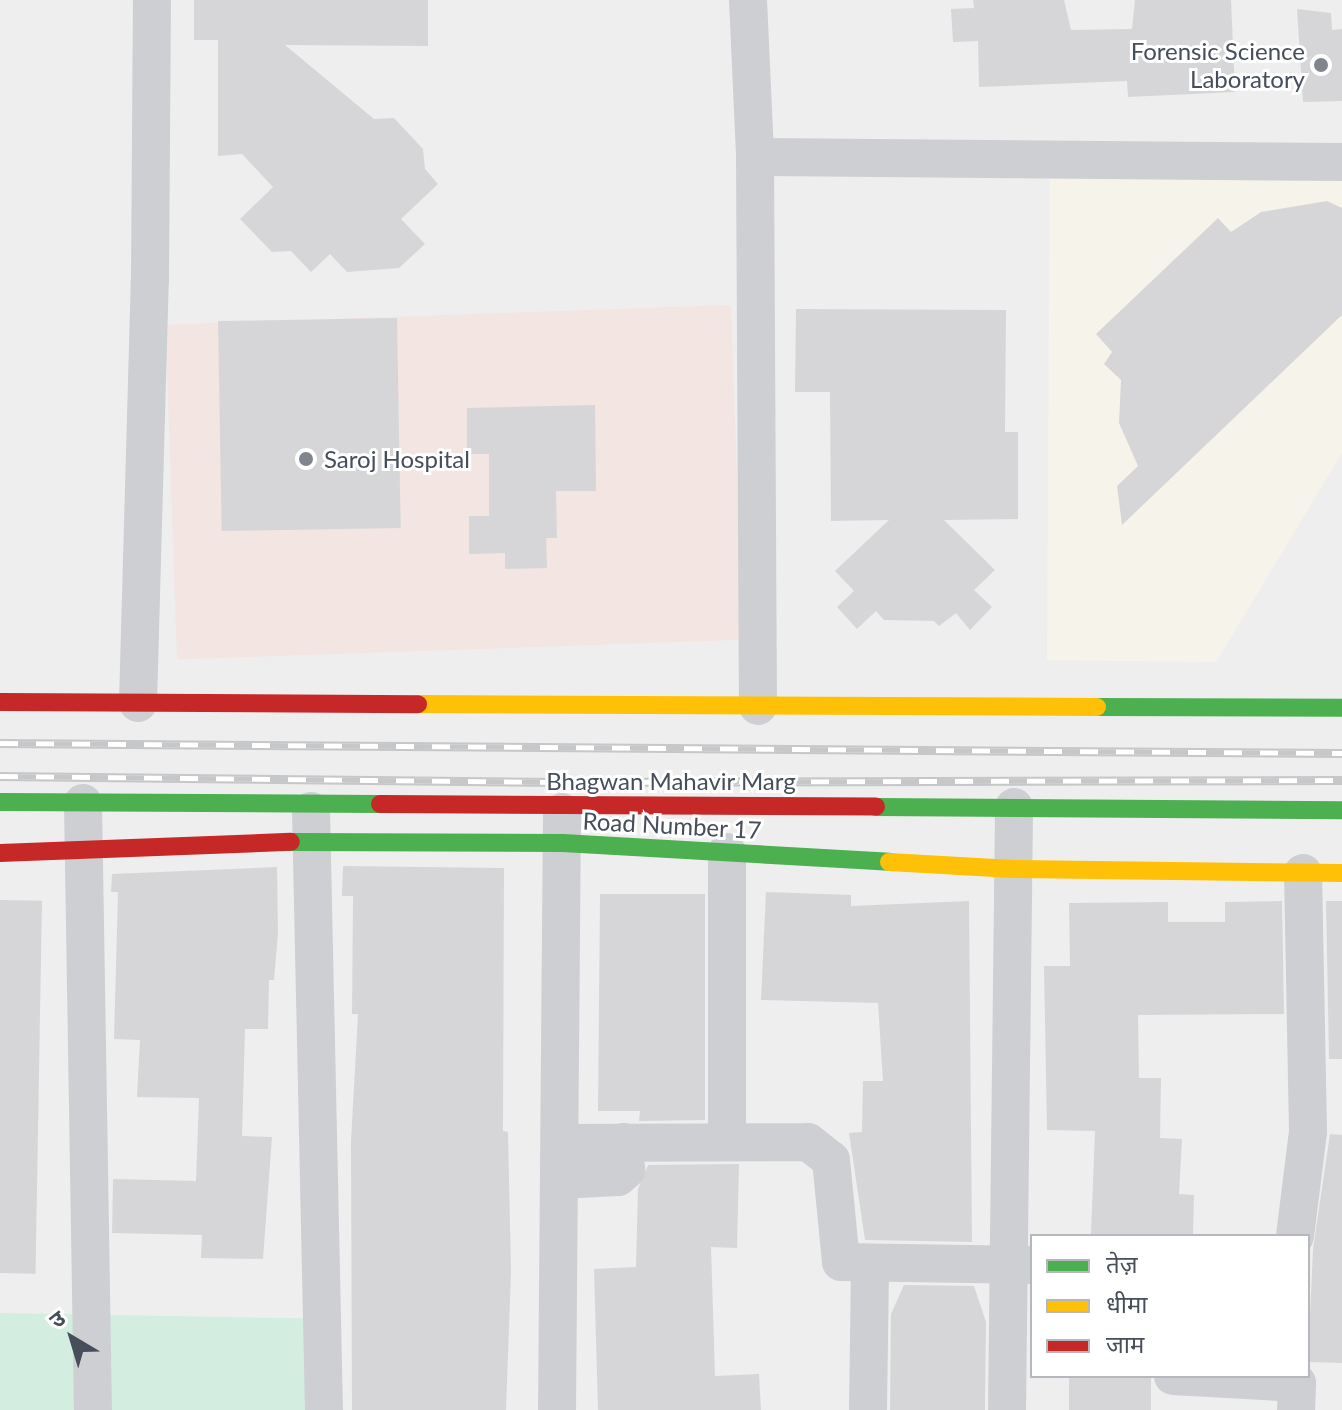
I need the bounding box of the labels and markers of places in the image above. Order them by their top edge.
place label: Forensic Science Laboratory [1131,37,1305,93]
marker: Forensic Science Laboratory [1312,56,1330,74]
place label: Saroj Hospital [324,445,470,473]
marker: Saroj Hospital [295,448,317,470]

